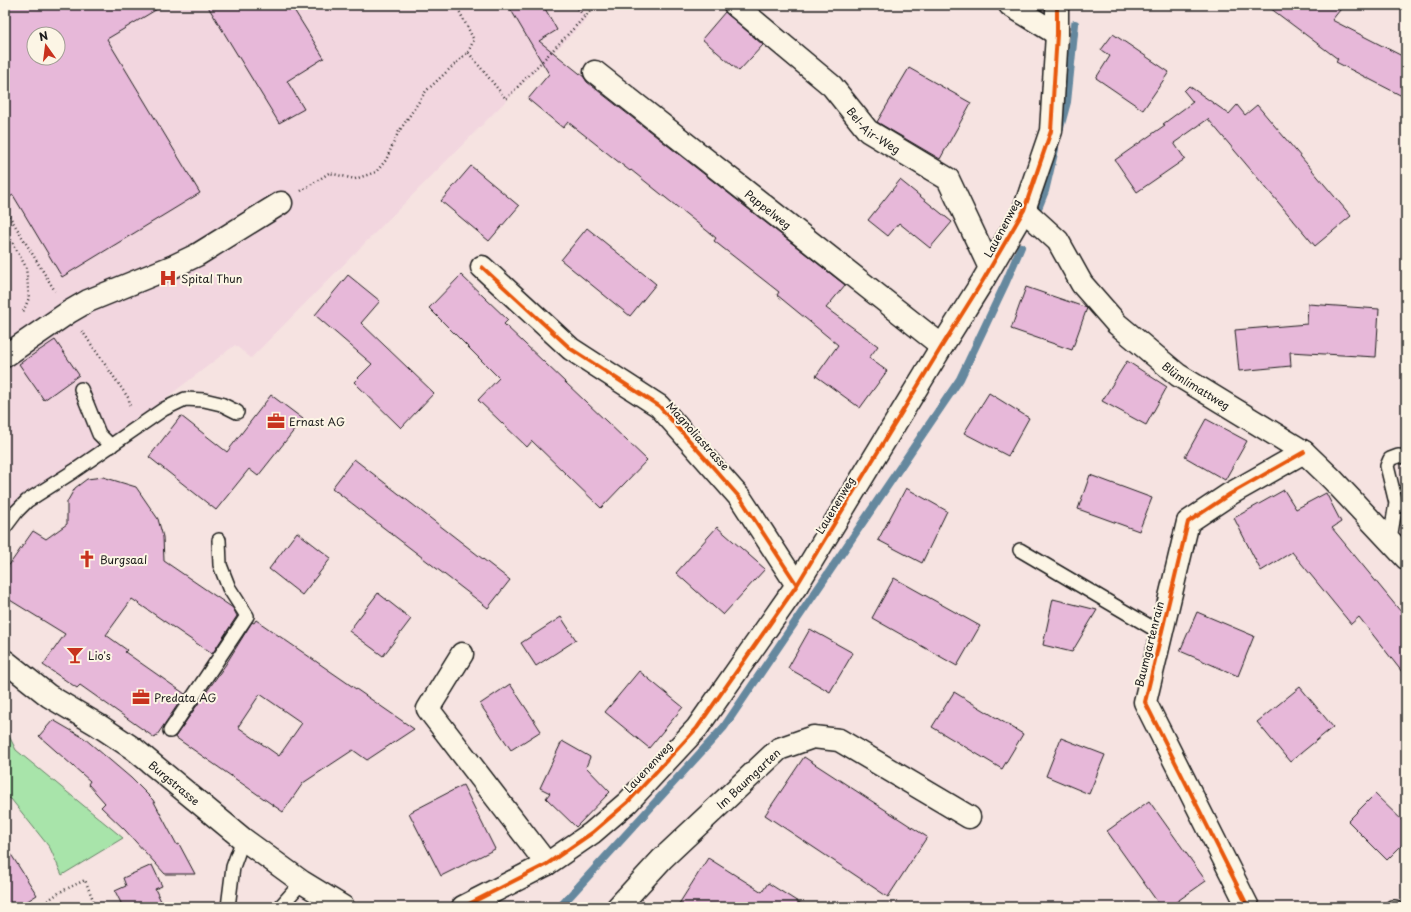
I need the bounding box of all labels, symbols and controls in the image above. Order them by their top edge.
north arrow [26,26,66,66]
text: N [37,26,50,45]
street label: Bel-Air-Weg [843,103,904,157]
street label: Pappelweg [742,185,795,233]
street label: Lauenenweg [979,196,1025,260]
hospital icon: Spital Thun [158,268,178,288]
place label: Spital Thun [181,270,242,287]
street label: Blümlimattweg [1159,357,1234,414]
street label: Magnoliastrasse [663,398,734,474]
office icon: Ernast AG [266,411,286,431]
place label: Ernast AG [289,413,345,430]
street label: Lauenenweg [811,473,859,537]
church icon: Burgsaal [77,549,97,569]
place label: Burgsaal [100,551,147,568]
street label: Baumgartenrain [1130,599,1168,689]
bar icon: Lio's [65,645,85,665]
place label: Lio's [88,647,111,664]
office icon: Predata AG [131,687,151,707]
place label: Predata AG [154,689,217,706]
street label: Lauenenweg [620,738,676,796]
street label: Im Baumgarten [712,744,784,813]
street label: Burgstrasse [145,756,204,809]

